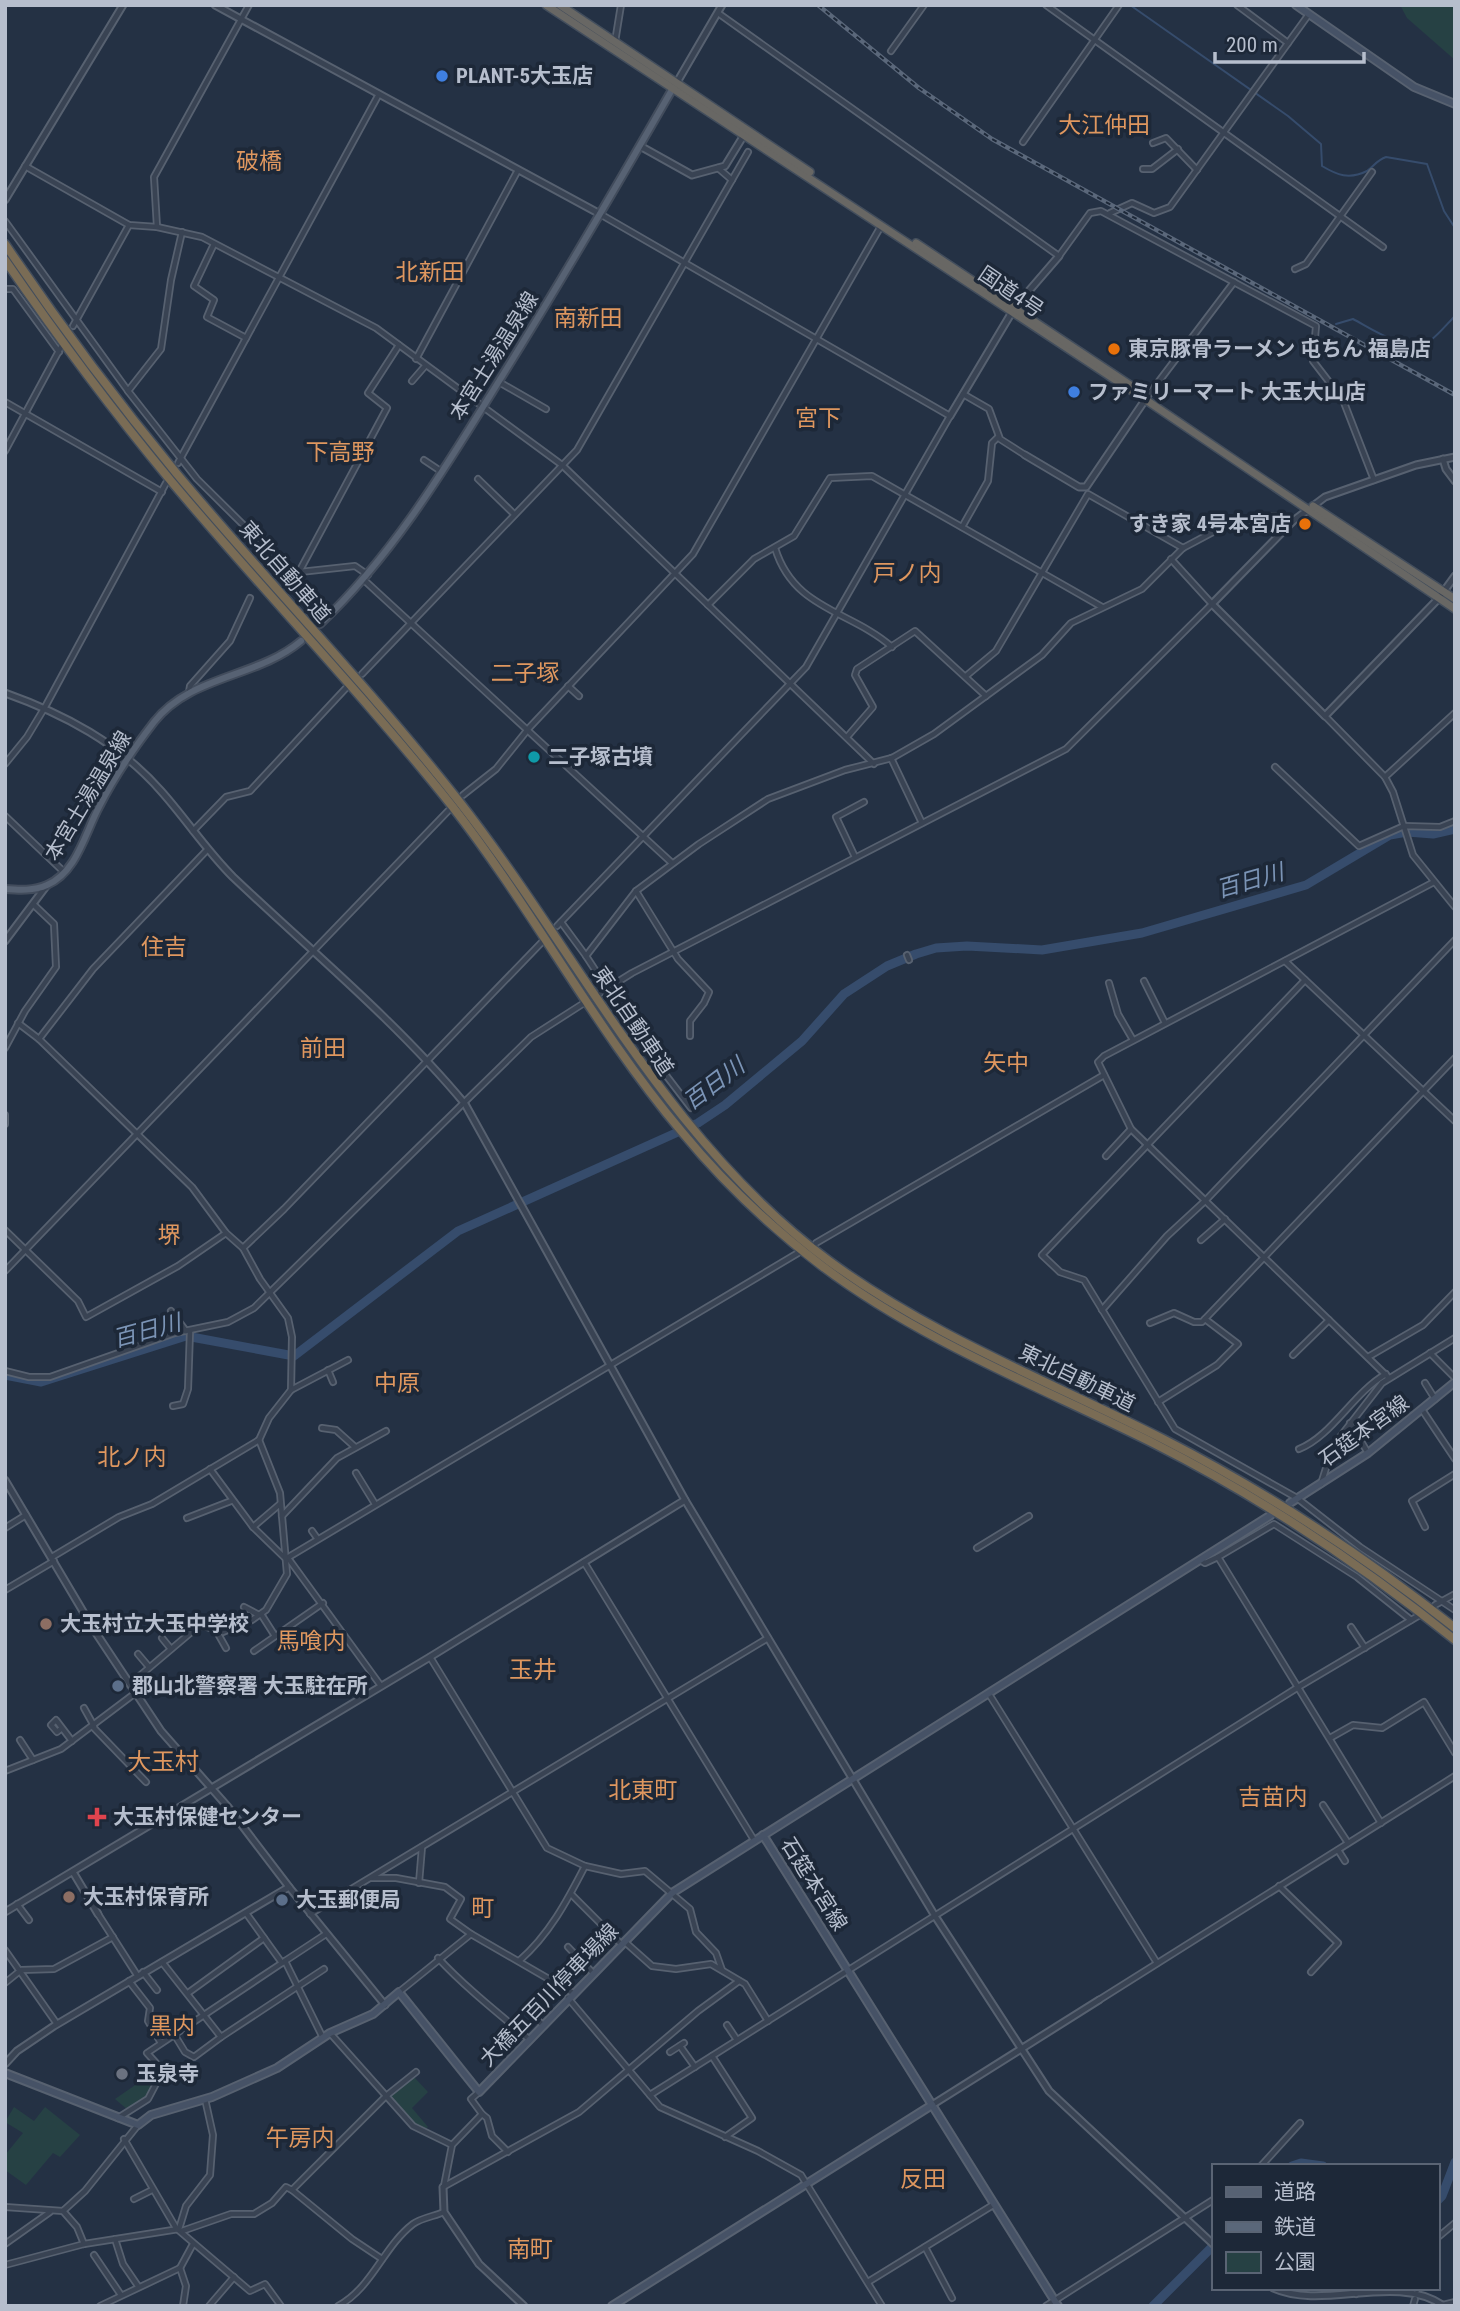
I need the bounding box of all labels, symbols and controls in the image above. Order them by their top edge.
scale bar [1215,21,1364,65]
text: 200 m [1226,33,1278,57]
place label: PLANT-5大玉店 [456,64,593,88]
marker: PLANT-5大玉店 [434,68,450,84]
district label: 大江仲田 [1058,112,1150,139]
district label: 破橋 [236,148,282,175]
district label: 北新田 [396,259,465,286]
street label: 国道4号 [974,262,1048,322]
street label: 本宮土湯温泉線 [445,287,543,425]
district label: 南新田 [554,305,623,332]
place label: 東京豚骨ラーメン 屯ちん 福島店 [1128,337,1431,361]
marker: 東京豚骨ラーメン 屯ちん 福島店 [1106,341,1122,357]
place label: ファミリーマート 大玉大山店 [1088,380,1366,404]
marker: ファミリーマート 大玉大山店 [1066,384,1082,400]
district label: 宮下 [795,405,841,432]
district label: 下高野 [306,439,375,466]
place label: すき家 4号本宮店 [1129,512,1291,536]
marker: すき家 4号本宮店 [1297,516,1313,532]
street label: 東北自動車道 [235,517,335,627]
district label: 戸ノ内 [873,560,942,587]
district label: 二子塚 [491,660,560,687]
street label: 本宮土湯温泉線 [40,727,136,865]
place label: 二子塚古墳 [548,745,653,769]
marker: 二子塚古墳 [526,749,542,765]
water label: 百日川 [1213,858,1290,903]
district label: 住吉 [141,934,187,961]
street label: 東北自動車道 [588,962,678,1080]
district label: 前田 [300,1035,346,1062]
district label: 矢中 [983,1050,1029,1077]
water label: 百日川 [678,1051,752,1116]
district label: 堺 [158,1222,181,1249]
water label: 百日川 [110,1308,187,1353]
street label: 東北自動車道 [1015,1340,1139,1416]
district label: 中原 [374,1370,420,1397]
street label: 石筵本宮線 [1314,1390,1414,1472]
district label: 北ノ内 [98,1444,167,1471]
place label: 大玉村立大玉中学校 [60,1612,249,1636]
marker: 大玉村立大玉中学校 [38,1616,54,1632]
district label: 馬喰内 [277,1628,346,1655]
district label: 玉井 [509,1656,557,1684]
place label: 郡山北警察署 大玉駐在所 [132,1674,368,1698]
marker: 郡山北警察署 大玉駐在所 [110,1678,126,1694]
district label: 大玉村 [127,1748,199,1776]
district label: 北東町 [609,1777,678,1804]
district label: 吉苗内 [1239,1784,1308,1811]
place label: 大玉村保健センター [113,1805,302,1829]
marker: 大玉村保健センター [87,1807,107,1827]
street label: 石筵本宮線 [776,1833,852,1935]
place label: 大玉村保育所 [83,1885,209,1909]
place label: 大玉郵便局 [296,1888,401,1912]
marker: 大玉村保育所 [61,1889,77,1905]
marker: 大玉郵便局 [274,1892,290,1908]
district label: 町 [472,1895,495,1922]
street label: 大橋五百川停車場線 [475,1919,623,2071]
district label: 黒内 [149,2013,195,2040]
place label: 玉泉寺 [136,2062,199,2086]
marker: 玉泉寺 [114,2066,130,2082]
district label: 午房内 [266,2125,335,2152]
legend [1212,2164,1439,2290]
district label: 反田 [900,2166,946,2193]
text: 道路 [1274,2180,1316,2204]
text: 鉄道 [1274,2215,1316,2239]
district label: 南町 [507,2236,553,2263]
text: 公園 [1274,2250,1316,2274]

